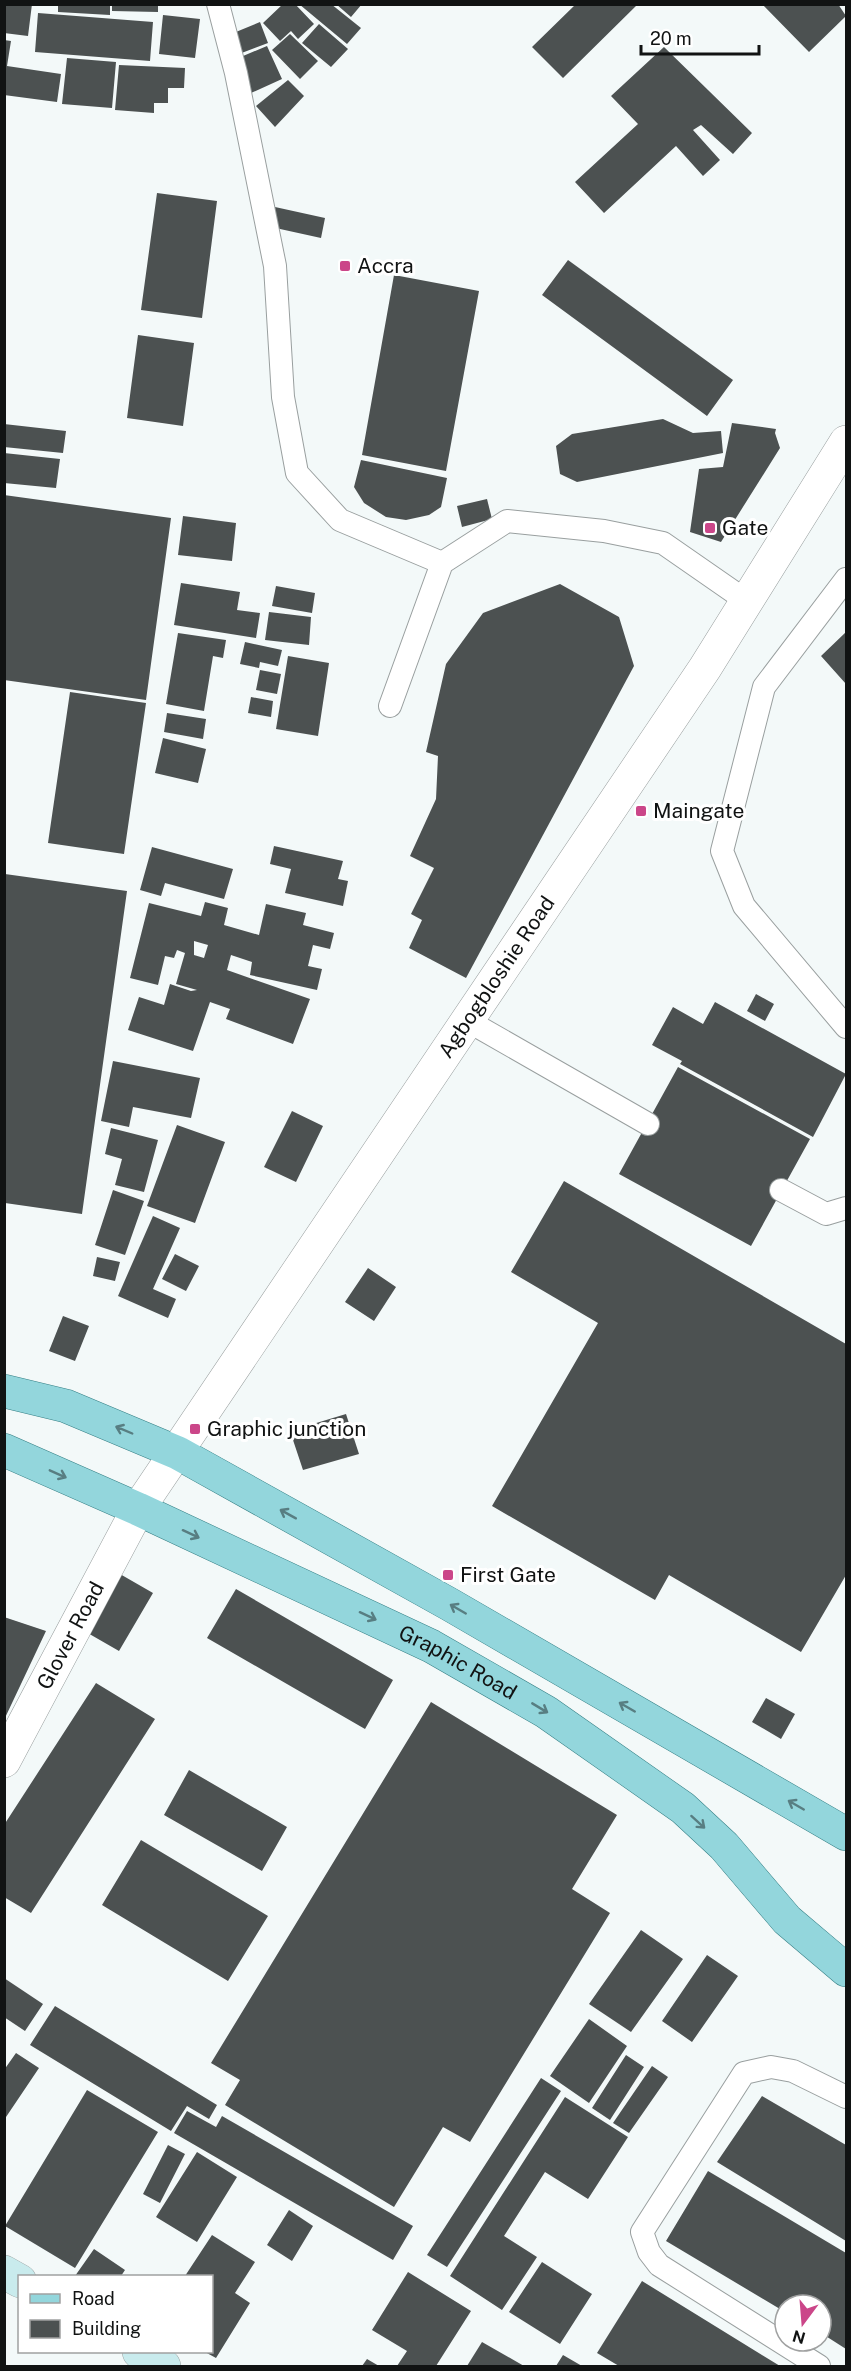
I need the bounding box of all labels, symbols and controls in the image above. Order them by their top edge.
scale bar [641,18,760,56]
text: 20 m [650,28,692,49]
place label: Accra [357,253,414,278]
marker: Accra [338,259,352,273]
place label: Gate [722,515,768,540]
marker: Gate [703,521,717,535]
place label: Maingate [653,798,744,823]
marker: Maingate [634,804,648,818]
street label: Agbogbloshie Road [433,891,560,1062]
place label: Graphic junction [207,1416,366,1441]
marker: Graphic junction [188,1422,202,1436]
one-way arrow [115,1424,133,1435]
one-way arrow [49,1469,67,1480]
one-way arrow [280,1508,297,1520]
one-way arrow [182,1528,200,1540]
place label: First Gate [460,1562,556,1587]
marker: First Gate [441,1568,455,1582]
street label: Glover Road [31,1577,109,1693]
one-way arrow [450,1603,467,1615]
one-way arrow [358,1611,376,1623]
street label: Graphic Road [395,1620,521,1704]
one-way arrow [619,1701,636,1713]
one-way arrow [531,1703,548,1715]
one-way arrow [788,1798,805,1810]
one-way arrow [690,1815,705,1829]
legend [18,2275,213,2353]
text: Road [72,2288,115,2309]
north arrow [773,2293,833,2353]
text: Building [72,2318,141,2339]
text: N [790,2326,808,2348]

